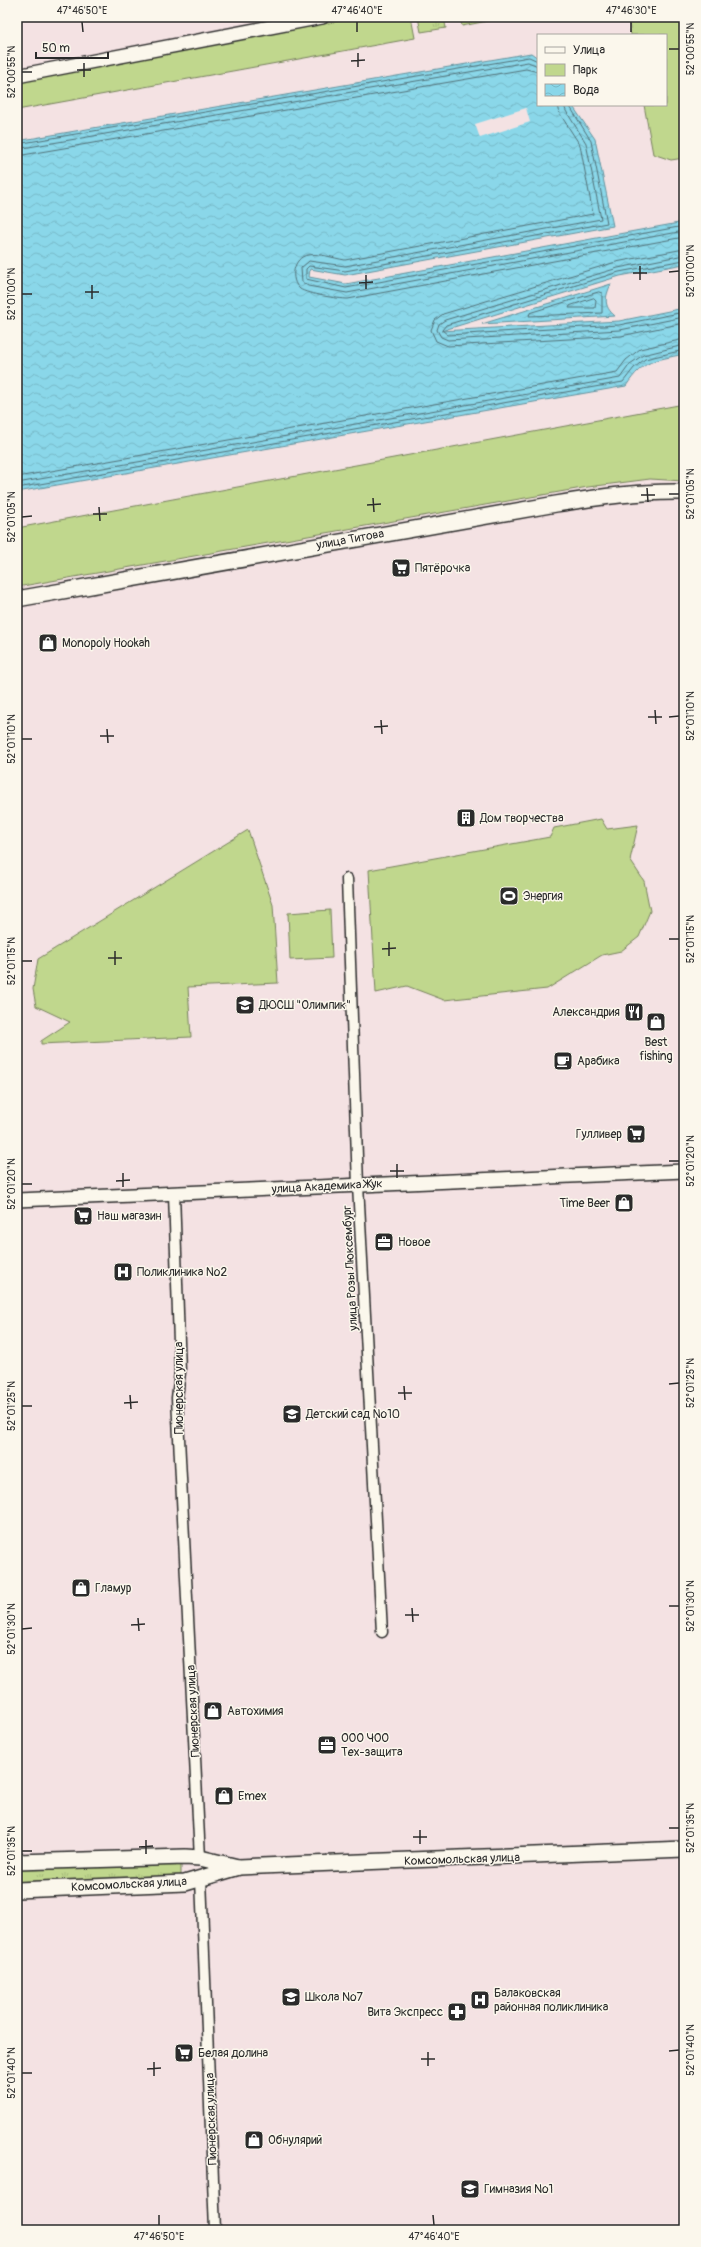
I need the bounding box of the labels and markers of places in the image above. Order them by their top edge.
supermarket icon: Пятёрочка [390,557,412,579]
place label: Пятёрочка [415,561,471,576]
shop icon: Monopoly Hookah [37,632,59,654]
place label: Monopoly Hookah [62,636,150,651]
building icon: Дом творчества [455,807,477,829]
place label: Дом творчества [479,811,564,826]
sports icon: Энергия [498,885,520,907]
place label: Энергия [523,889,563,904]
school or university icon: ДЮСШ "Олимпик" [234,994,256,1016]
place label: ДЮСШ "Олимпик" [258,998,351,1013]
restaurant icon: Александрия [623,1001,645,1023]
place label: Александрия [552,1005,620,1020]
shop icon: Best fishing [645,1011,667,1033]
place label: Best fishing [640,1035,672,1064]
cafe icon: Арабика [552,1050,574,1072]
place label: Арабика [577,1054,620,1069]
supermarket icon: Гулливер [625,1123,647,1145]
place label: Гулливер [576,1127,622,1142]
shop icon: Time Beer [613,1192,635,1214]
place label: Time Beer [559,1196,611,1211]
supermarket icon: Наш магазин [72,1205,94,1227]
place label: Наш магазин [97,1209,162,1224]
office icon: Новое [373,1231,395,1253]
place label: Новое [398,1235,430,1250]
hospital icon: Поликлиника №2 [112,1261,134,1283]
place label: Поликлиника №2 [137,1265,227,1280]
school or university icon: Детский сад №10 [281,1403,303,1425]
place label: Детский сад №10 [305,1407,400,1422]
shop icon: Гламур [70,1577,92,1599]
place label: Гламур [95,1581,132,1596]
shop icon: Автохимия [202,1700,224,1722]
place label: Автохимия [227,1704,284,1719]
place label: ООО ЧОО Тех-защита [341,1731,403,1760]
office icon: ООО ЧОО Тех-защита [316,1734,338,1756]
shop icon: Emex [213,1785,235,1807]
place label: Emex [238,1789,267,1804]
school or university icon: Школа №7 [280,1986,302,2008]
place label: Балаковская районная поликлиника [494,1986,609,2015]
hospital icon: Балаковская районная поликлиника [469,1989,491,2011]
place label: Школа №7 [305,1990,364,2005]
pharmacy icon: Вита Экспресс [446,2001,468,2023]
place label: Вита Экспресс [367,2005,443,2020]
supermarket icon: Белая долина [173,2042,195,2064]
place label: Белая долина [198,2046,269,2061]
shop icon: Обнулярий [243,2129,265,2151]
place label: Обнулярий [268,2133,323,2148]
school or university icon: Гимназия №1 [459,2178,481,2200]
place label: Гимназия №1 [484,2182,553,2197]

